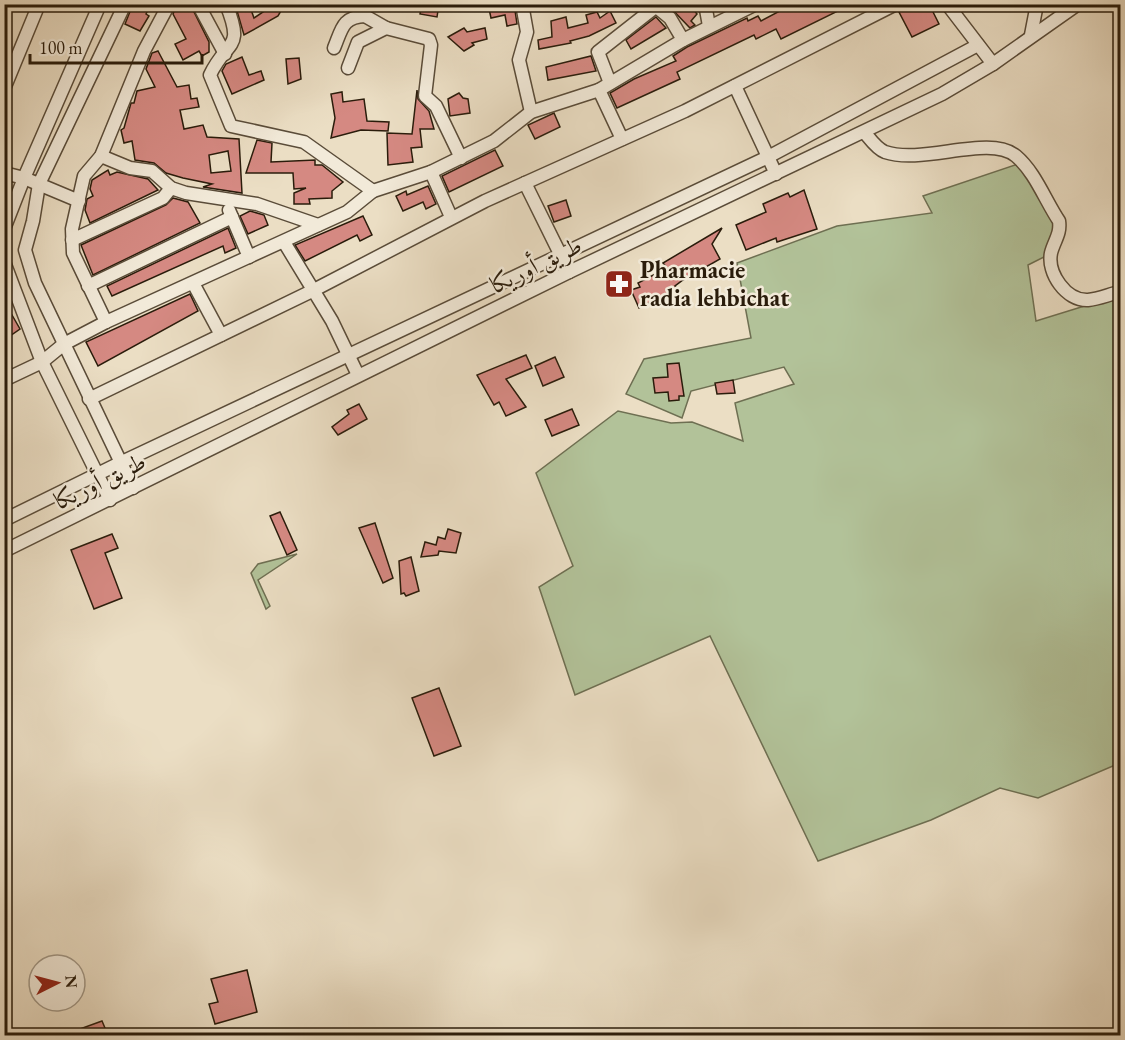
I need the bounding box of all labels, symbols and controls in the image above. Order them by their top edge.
scale bar [30,27,202,65]
text: 100 m [39,36,83,59]
street label: طريق أوريكا [484,228,587,300]
place label: Pharmacie radia lehbichat [640,254,789,313]
pharmacy icon: Pharmacie radia lehbichat [603,268,635,300]
street label: طريق أوريكا [48,444,151,516]
north arrow [27,953,87,1013]
text: N [60,974,83,989]

